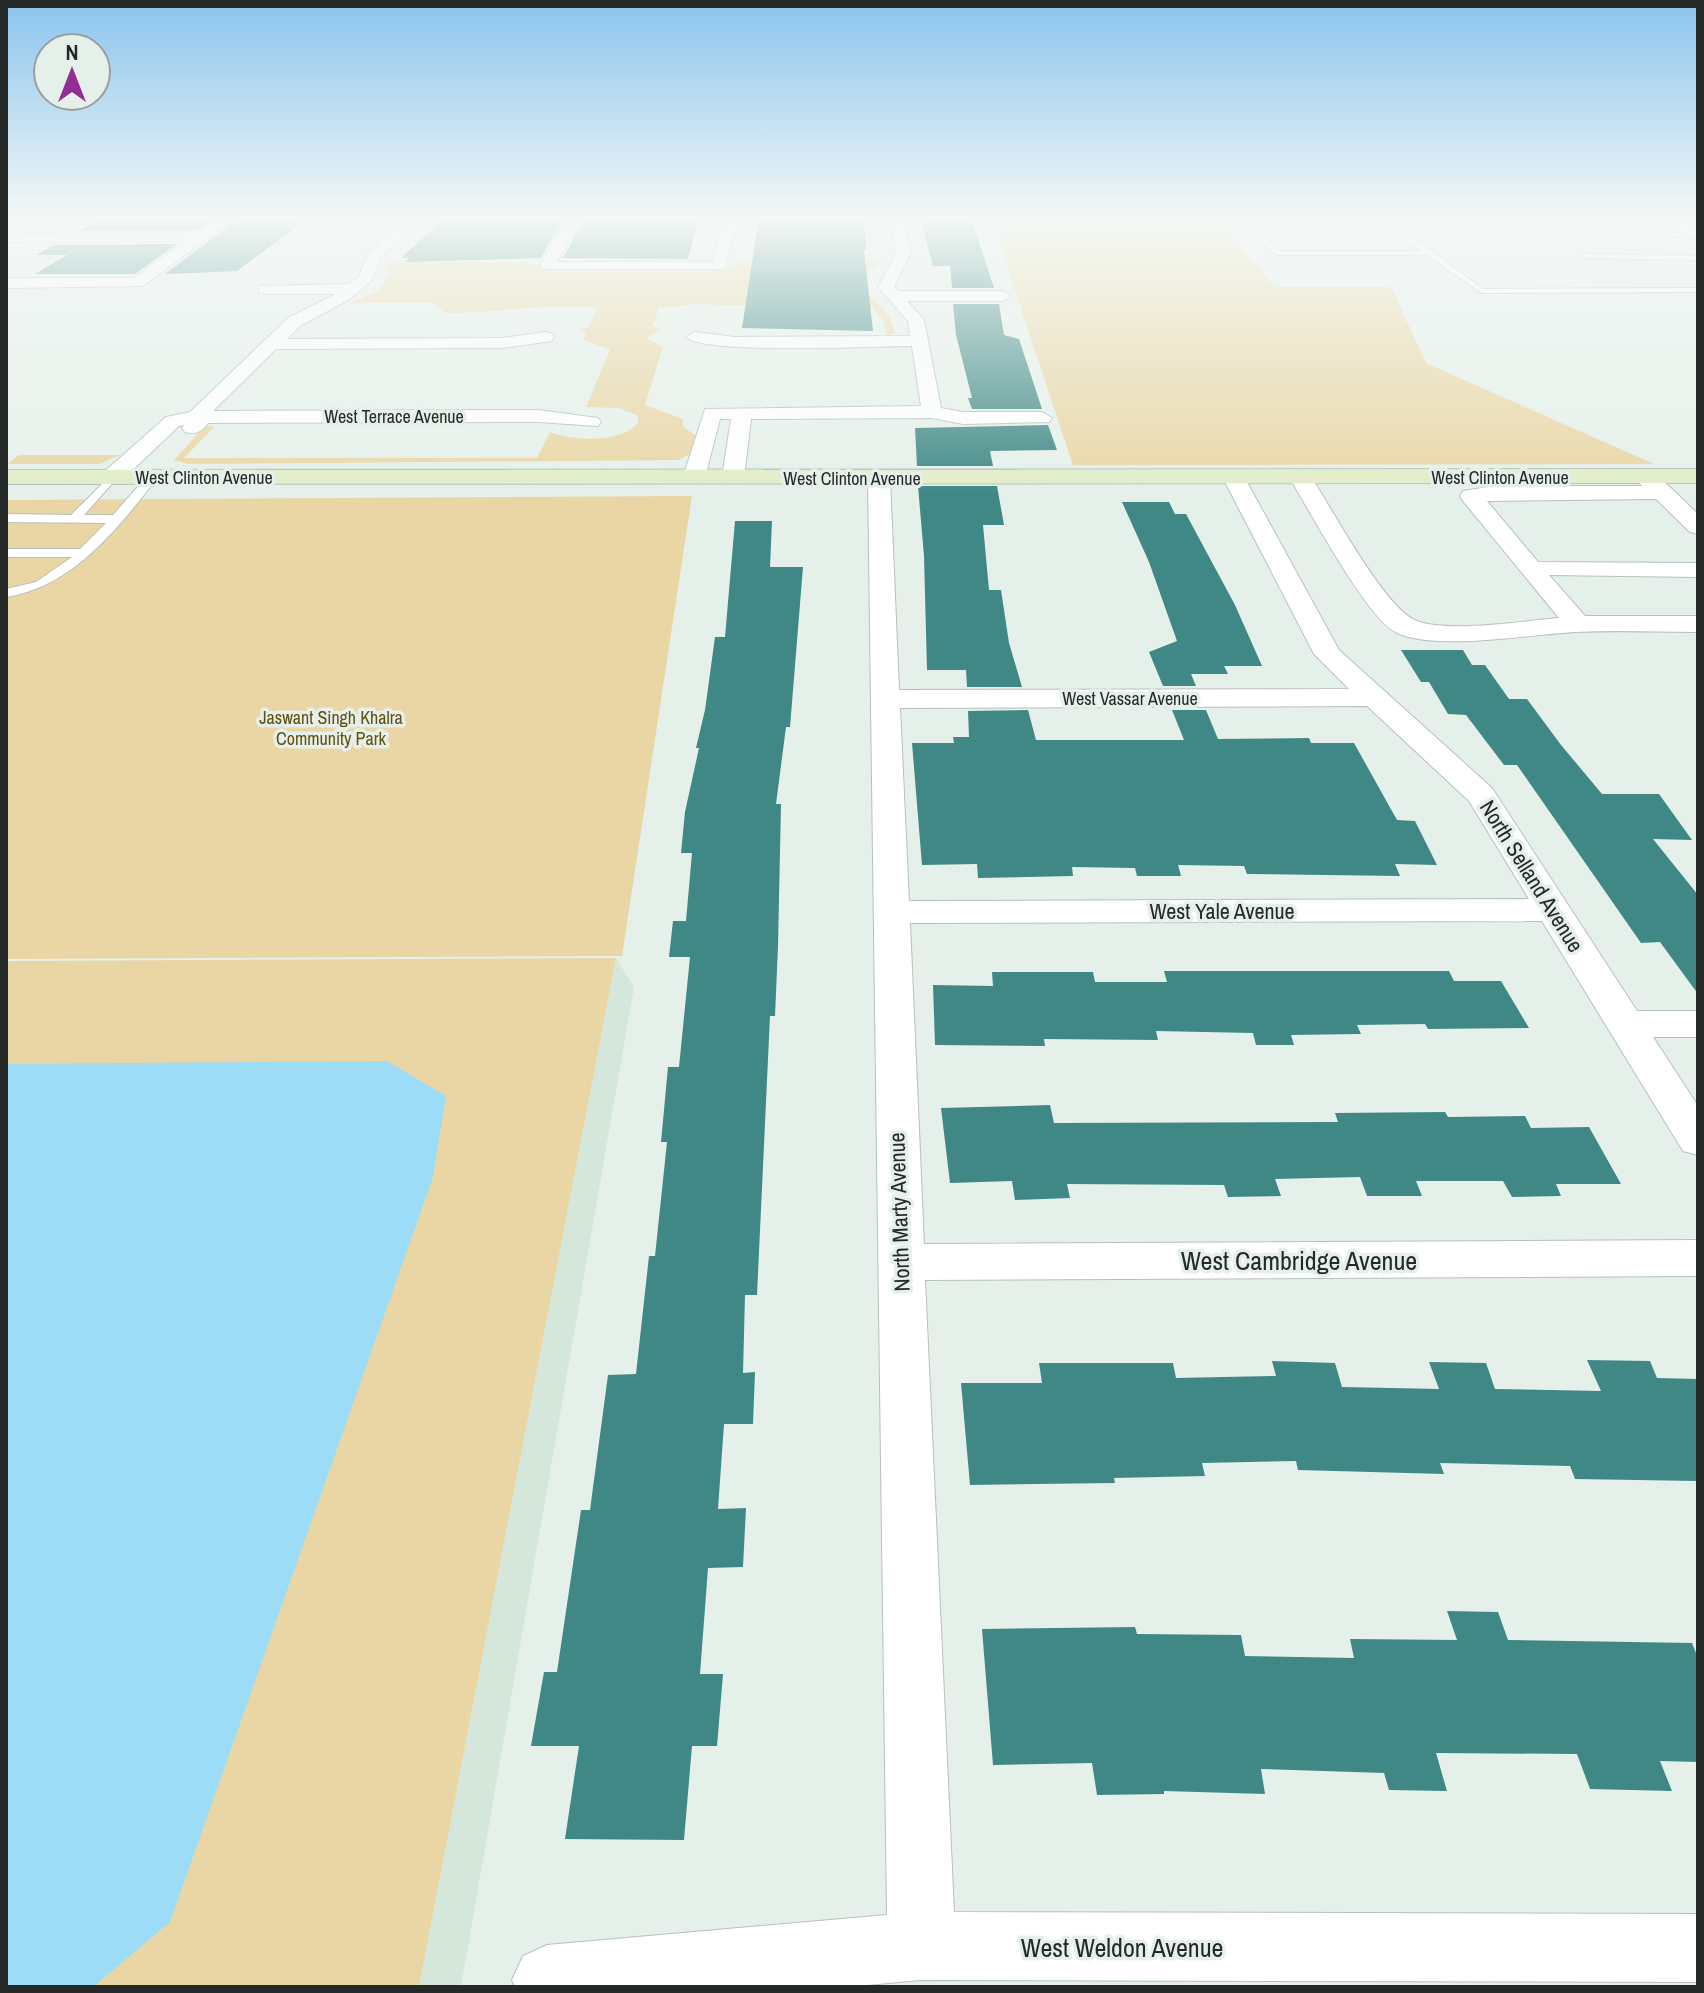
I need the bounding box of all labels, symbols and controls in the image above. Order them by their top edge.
north arrow [32,32,112,112]
text: N [65,37,79,67]
street label: West Terrace Avenue [324,404,464,429]
street label: West Clinton Avenue [135,465,273,490]
street label: West Clinton Avenue [1431,465,1569,490]
street label: West Clinton Avenue [783,466,921,491]
street label: West Vassar Avenue [1062,686,1198,711]
park label: Jaswant Singh Khalra Community Park [259,705,403,751]
street label: North Selland Avenue [1473,794,1591,958]
street label: West Yale Avenue [1149,896,1295,926]
street label: North Marty Avenue [881,1132,917,1292]
street label: West Cambridge Avenue [1181,1243,1417,1278]
street label: West Weldon Avenue [1021,1930,1223,1965]

